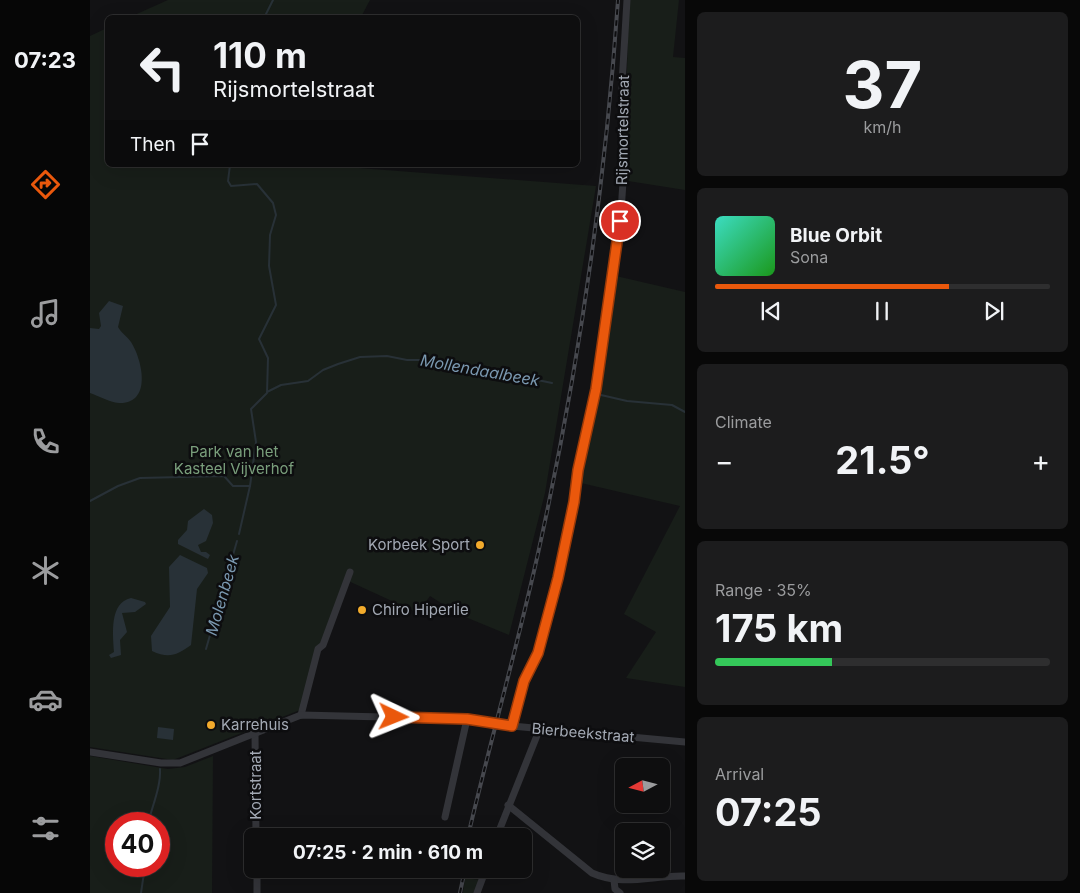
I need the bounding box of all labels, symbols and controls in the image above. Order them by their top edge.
text: 110 m [213,34,307,76]
icon: left [130,35,195,100]
text: 37 [843,45,922,124]
text: 07:23 [14,47,76,73]
street label: Rijsmortelstraat [612,75,633,185]
text: Rijsmortelstraat [213,76,375,102]
text: km/h [863,117,902,137]
icon: arrive [186,130,214,158]
text: Then [130,133,176,156]
icon: directions [28,167,63,202]
pin [599,200,641,242]
icon: arrive [606,207,634,235]
text: Blue Orbit [790,224,882,247]
text: Sona [790,247,828,267]
icon: music [28,296,63,331]
icon: previous [757,297,785,325]
icon: pause [868,297,896,325]
icon: next [980,297,1008,325]
water label: Mollendaalbeek [419,350,541,390]
text: Climate [715,412,772,432]
icon: phone [28,424,63,459]
text: 21.5° [835,437,930,483]
park label: Park van het Kasteel Vijverhof [174,442,295,478]
text: − [715,444,734,478]
text: + [1031,444,1050,478]
place label: Korbeek Sport [368,535,470,554]
marker: Korbeek Sport [474,539,486,551]
water label: Molenbeek [201,552,243,638]
icon: climate [28,553,63,588]
text: Range · 35% [715,580,812,600]
place label: Chiro Hiperlie [372,600,469,619]
marker: Chiro Hiperlie [356,604,368,616]
text: 175 km [715,605,843,651]
icon: car [28,682,63,717]
position arrow [367,690,419,742]
place label: Karrehuis [221,715,289,734]
marker: Karrehuis [205,719,217,731]
street label: Bierbeekstraat [531,719,635,746]
street label: Kortstraat [246,750,265,820]
north arrow [615,758,670,812]
map controls [615,758,670,878]
text: Arrival [715,764,764,784]
text: 07:25 [715,789,822,835]
icon: filters [28,811,63,846]
speed limit sign: 40 [105,812,170,877]
button: layers [615,823,670,878]
text: 07:25 · 2 min · 610 m [293,841,483,864]

